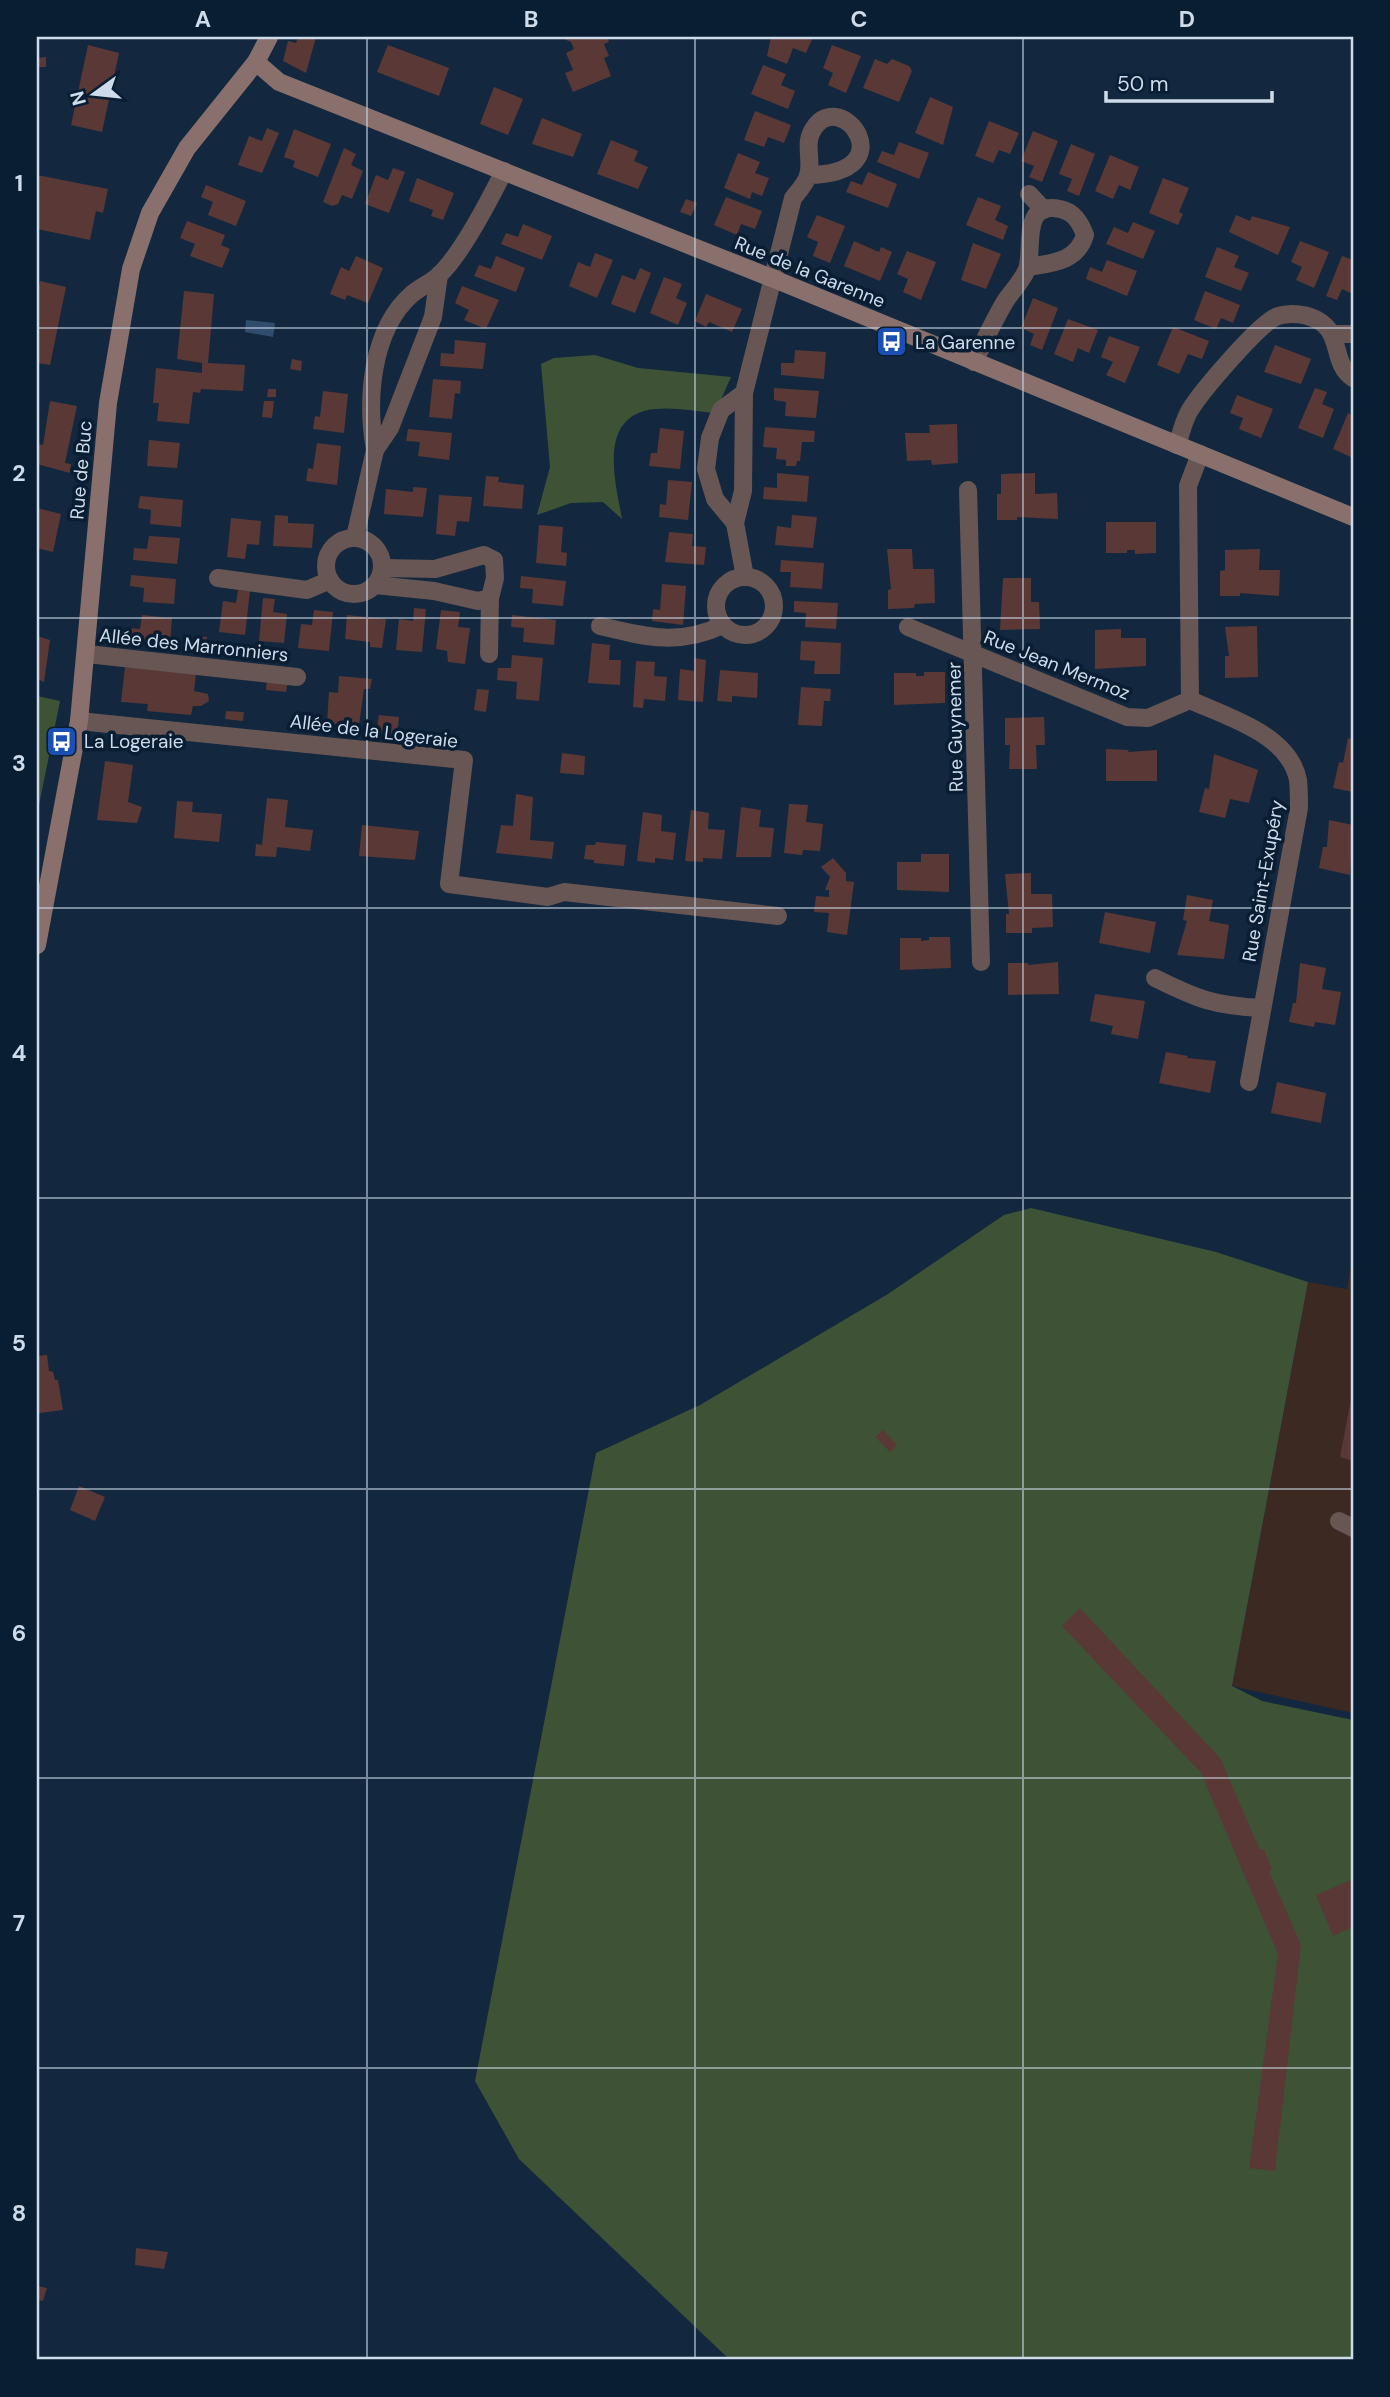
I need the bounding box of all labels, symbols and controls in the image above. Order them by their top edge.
text: A [195,4,211,34]
text: B [524,4,538,34]
text: C [851,4,867,34]
text: D [1179,4,1195,34]
north arrow [60,60,130,130]
scale bar [1106,60,1273,104]
text: 50 m [1117,70,1168,98]
text: N [64,88,92,108]
text: 1 [15,168,23,198]
street label: Rue de la Garenne [731,230,889,314]
bus stop icon: La Garenne [875,325,909,359]
place label: La Garenne [915,330,1015,355]
street label: Rue de Buc [64,420,98,520]
text: 2 [12,458,26,488]
street label: Allée des Marronniers [98,623,290,667]
street label: Rue Jean Mermoz [980,624,1134,706]
street label: Rue Guynemer [941,662,969,792]
street label: Allée de la Logeraie [288,708,460,754]
bus stop icon: La Logeraie [44,724,78,758]
place label: La Logeraie [84,729,184,754]
text: 3 [12,748,26,778]
street label: Rue Saint-Exupéry [1236,798,1290,964]
text: 4 [12,1038,27,1068]
text: 5 [12,1328,26,1358]
text: 6 [12,1618,26,1648]
text: 7 [13,1908,25,1938]
text: 8 [12,2198,26,2228]

